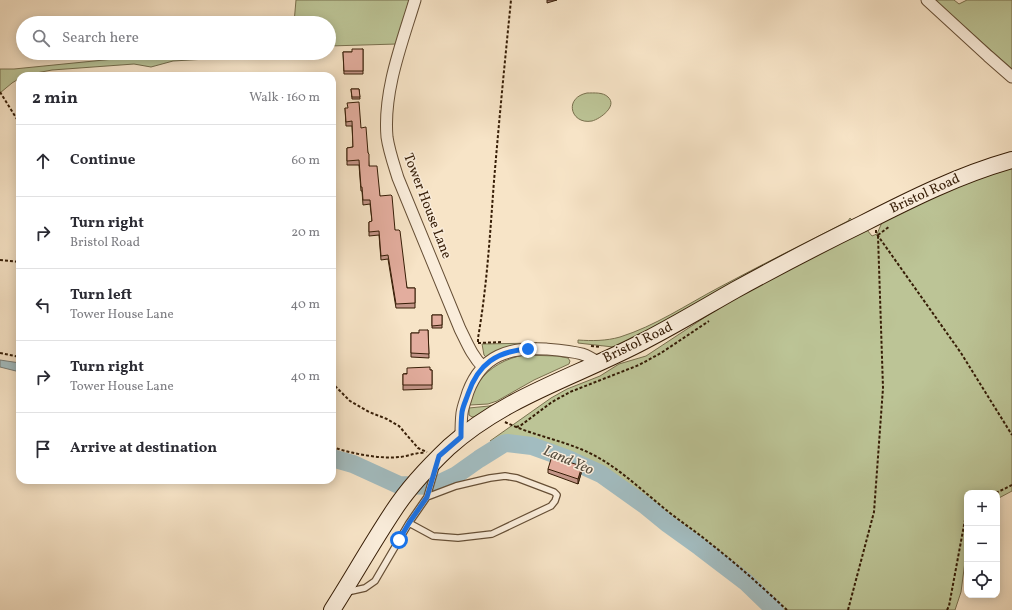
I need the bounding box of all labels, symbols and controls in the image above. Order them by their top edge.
search box [16,16,336,60]
icon: search [30,27,52,49]
text: Search here [62,28,139,49]
text: 2 min [32,87,78,110]
text: Walk · 160 m [249,89,320,107]
icon: ahead [32,150,54,172]
text: Continue [70,150,135,171]
street label: Tower House Lane [398,150,456,262]
text: 60 m [292,152,320,170]
street label: Bristol Road [887,169,963,219]
text: Turn right [70,213,144,234]
icon: right [32,222,54,244]
text: 20 m [291,224,320,242]
text: Bristol Road [70,234,140,252]
text: Turn left [70,285,132,306]
icon: left [32,294,54,316]
text: 40 m [291,296,320,314]
text: Tower House Lane [70,306,174,324]
street label: Bristol Road [600,318,676,368]
route end [519,340,537,358]
text: Turn right [70,357,144,378]
icon: right [32,366,54,388]
text: 40 m [291,368,320,386]
text: Tower House Lane [70,378,174,396]
icon: arrive [32,438,54,460]
text: Arrive at destination [70,438,217,459]
water label: Land Yeo [539,441,597,481]
map controls [964,490,1000,598]
button: + [964,490,1000,526]
button: − [964,526,1000,562]
route start [390,531,408,549]
button: locate [964,562,1000,598]

